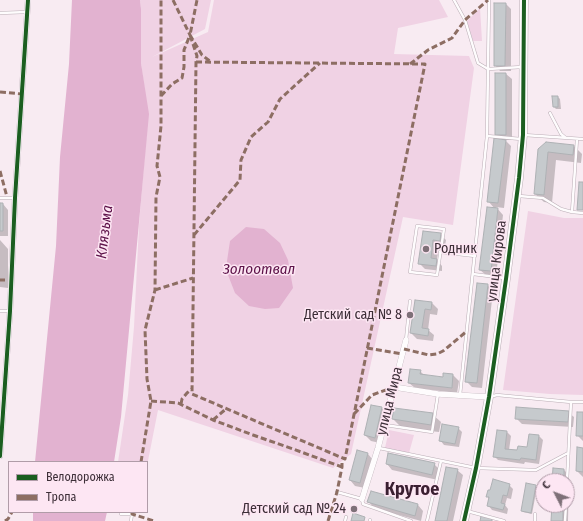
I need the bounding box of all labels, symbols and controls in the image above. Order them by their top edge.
water label: Клязьма [93,204,117,260]
street label: улица Кирова [484,219,510,303]
place label: Родник [434,241,477,257]
marker: Родник [421,244,431,254]
water label: Золоотвал [223,261,295,279]
place label: Детский сад № 8 [304,307,402,323]
marker: Детский сад № 8 [405,310,415,320]
street label: улица Мира [373,365,407,437]
legend [8,461,148,513]
text: Велодорожка [46,470,115,484]
north arrow [535,473,575,513]
district label: Крутое [385,479,439,501]
text: С [540,479,553,492]
text: Тропа [46,490,77,504]
place label: Детский сад № 24 [242,501,346,517]
marker: Детский сад № 24 [349,504,359,514]

